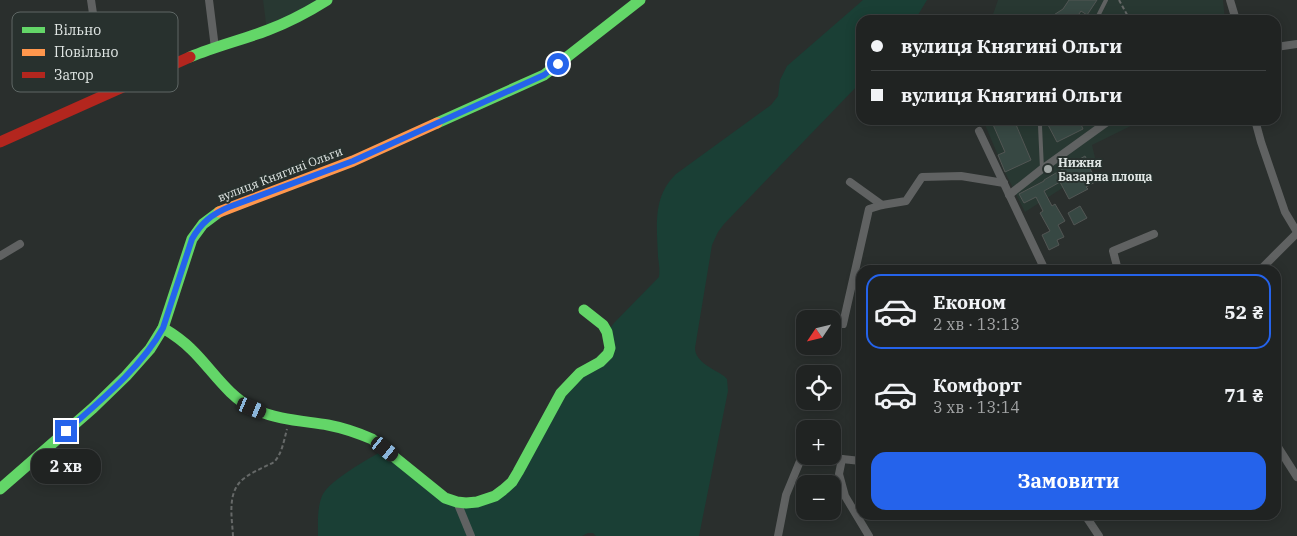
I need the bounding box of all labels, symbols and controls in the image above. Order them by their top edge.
legend [12,12,178,92]
text: Вільно [54,21,101,39]
text: вулиця Княгині Ольги [901,34,1122,58]
text: Повільно [54,43,119,61]
route start [547,53,569,75]
text: Затор [54,66,94,84]
text: вулиця Княгині Ольги [901,83,1122,107]
street label: вулиця Княгині Ольги [215,143,345,205]
place label: Нижня Базарна площа [1058,155,1153,184]
marker: Нижня Базарна площа [1042,163,1054,175]
icon: car [873,289,918,334]
text: Економ [933,290,1006,314]
text: 52 ₴ [1224,300,1264,324]
north arrow [796,310,841,355]
map controls [796,310,841,520]
text: 2 хв · 13:13 [933,314,1020,334]
button: locate [796,365,841,410]
icon: car [873,372,918,417]
text: Комфорт [933,373,1022,397]
text: 71 ₴ [1224,383,1264,407]
car [235,395,268,421]
text: 3 хв · 13:14 [933,397,1020,417]
route end [55,420,77,442]
button: + [796,420,841,465]
car [368,434,401,464]
callout: 2 хв [31,448,101,484]
button: Замовити [871,452,1266,510]
text: 2 хв [50,456,82,476]
button: − [796,475,841,520]

